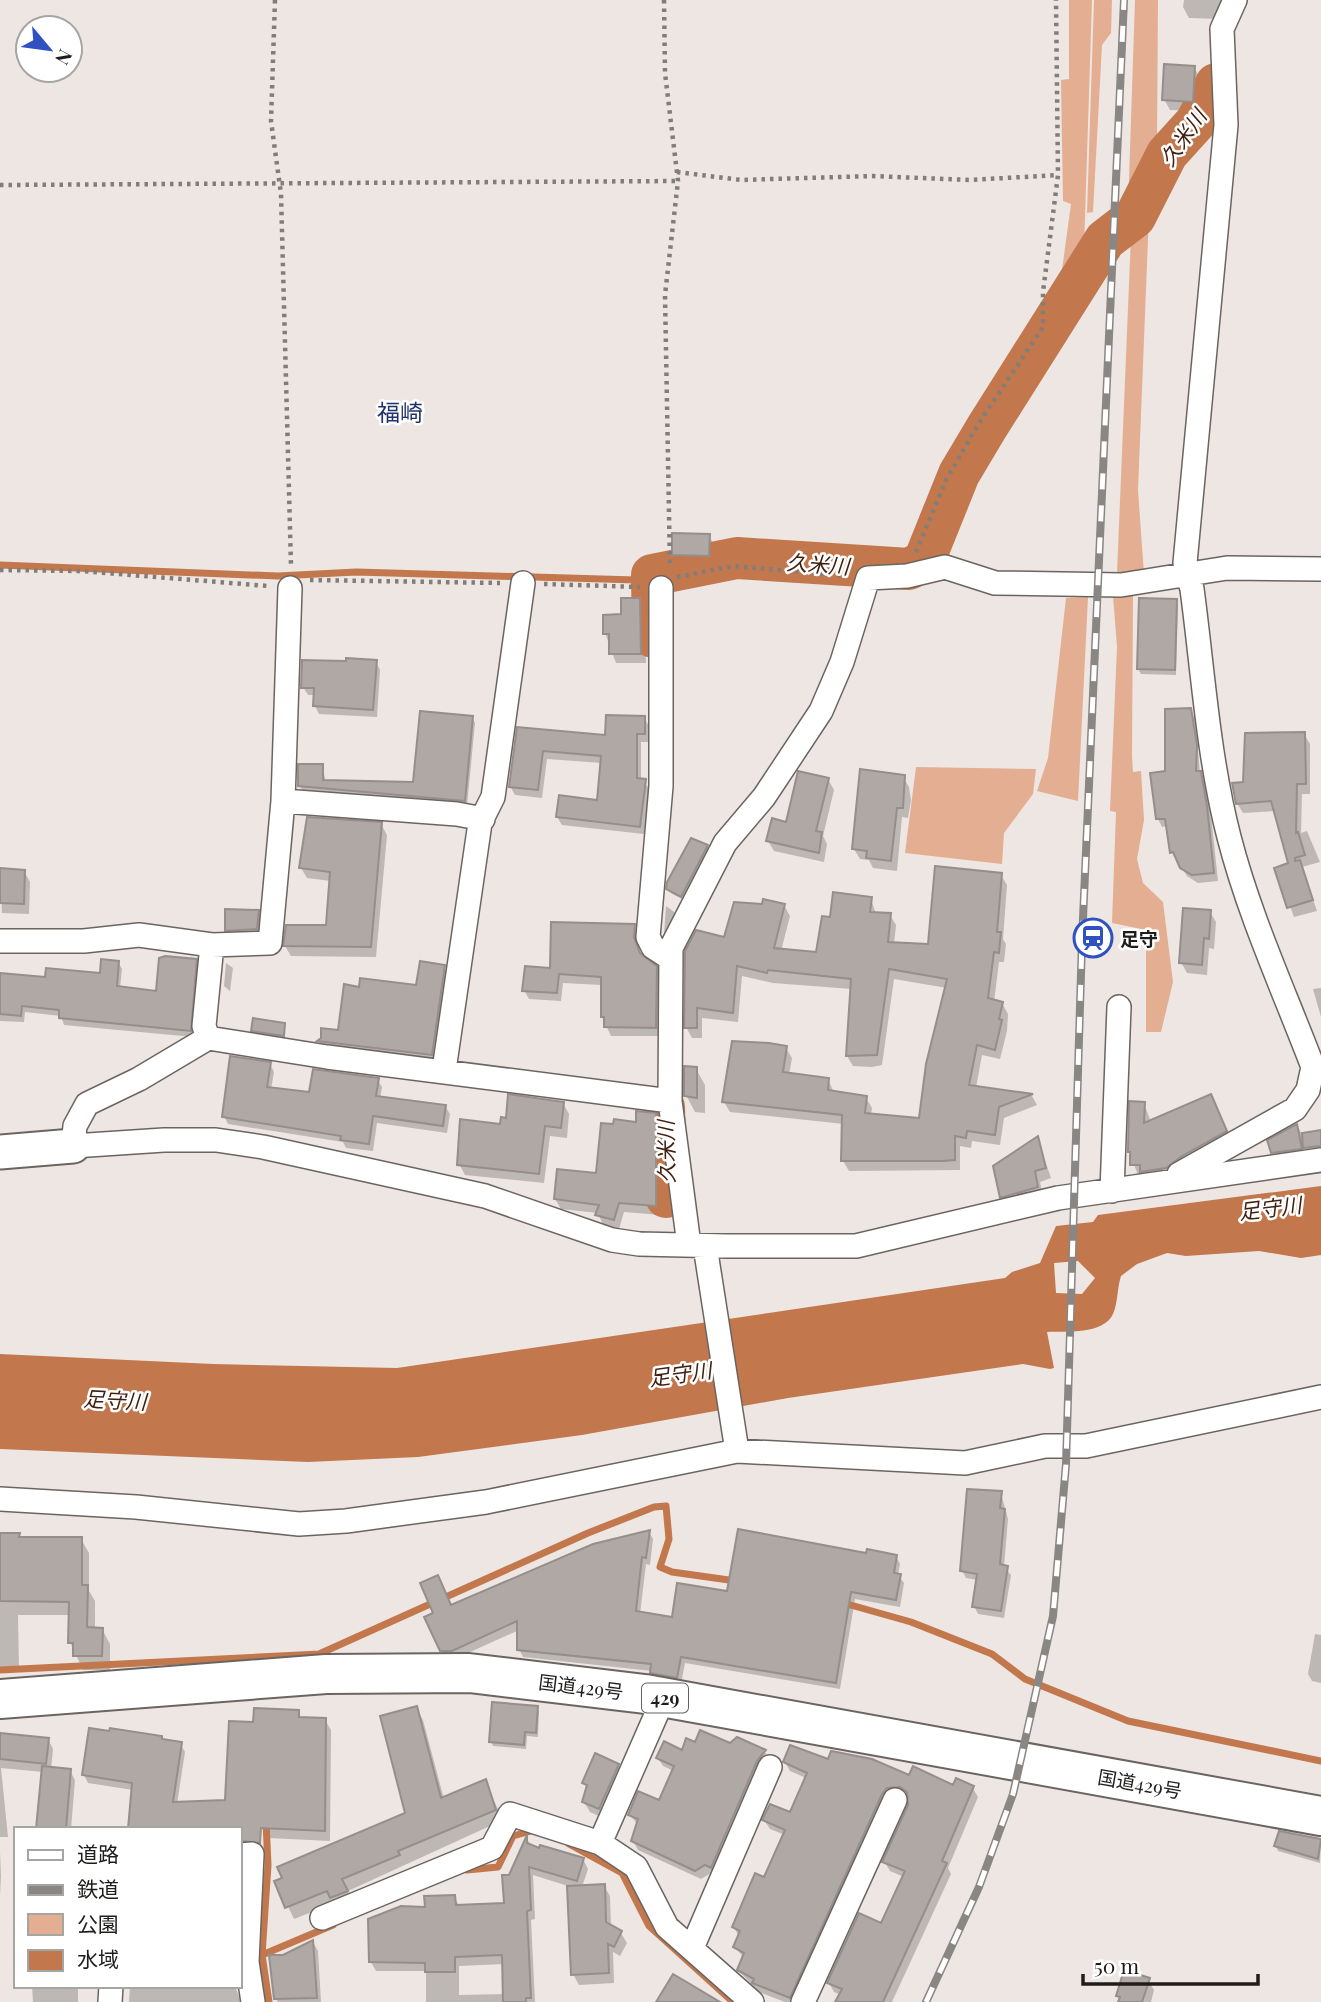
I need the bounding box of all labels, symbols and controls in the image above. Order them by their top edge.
north arrow [14,14,84,84]
text: N [50,45,79,70]
water label: 久米川 [1152,102,1213,171]
district label: 福崎 [377,396,423,427]
water label: 久米川 [786,547,852,579]
station icon: 足守 [1072,917,1114,959]
place label: 足守 [1120,925,1158,951]
water label: 久米川 [650,1118,680,1184]
water label: 足守川 [1237,1189,1305,1225]
water label: 足守川 [647,1354,715,1391]
water label: 足守川 [83,1383,149,1415]
street label: 国道429号 [537,1668,625,1704]
road number: 429 [642,1684,688,1713]
street label: 国道429号 [1096,1763,1184,1803]
legend [14,1827,242,1988]
text: 道路 [77,1839,119,1867]
text: 鉄道 [77,1874,119,1902]
text: 公園 [77,1909,119,1937]
scale bar [1083,1942,1258,1986]
text: 水域 [77,1944,119,1972]
text: 50 m [1094,1951,1140,1979]

